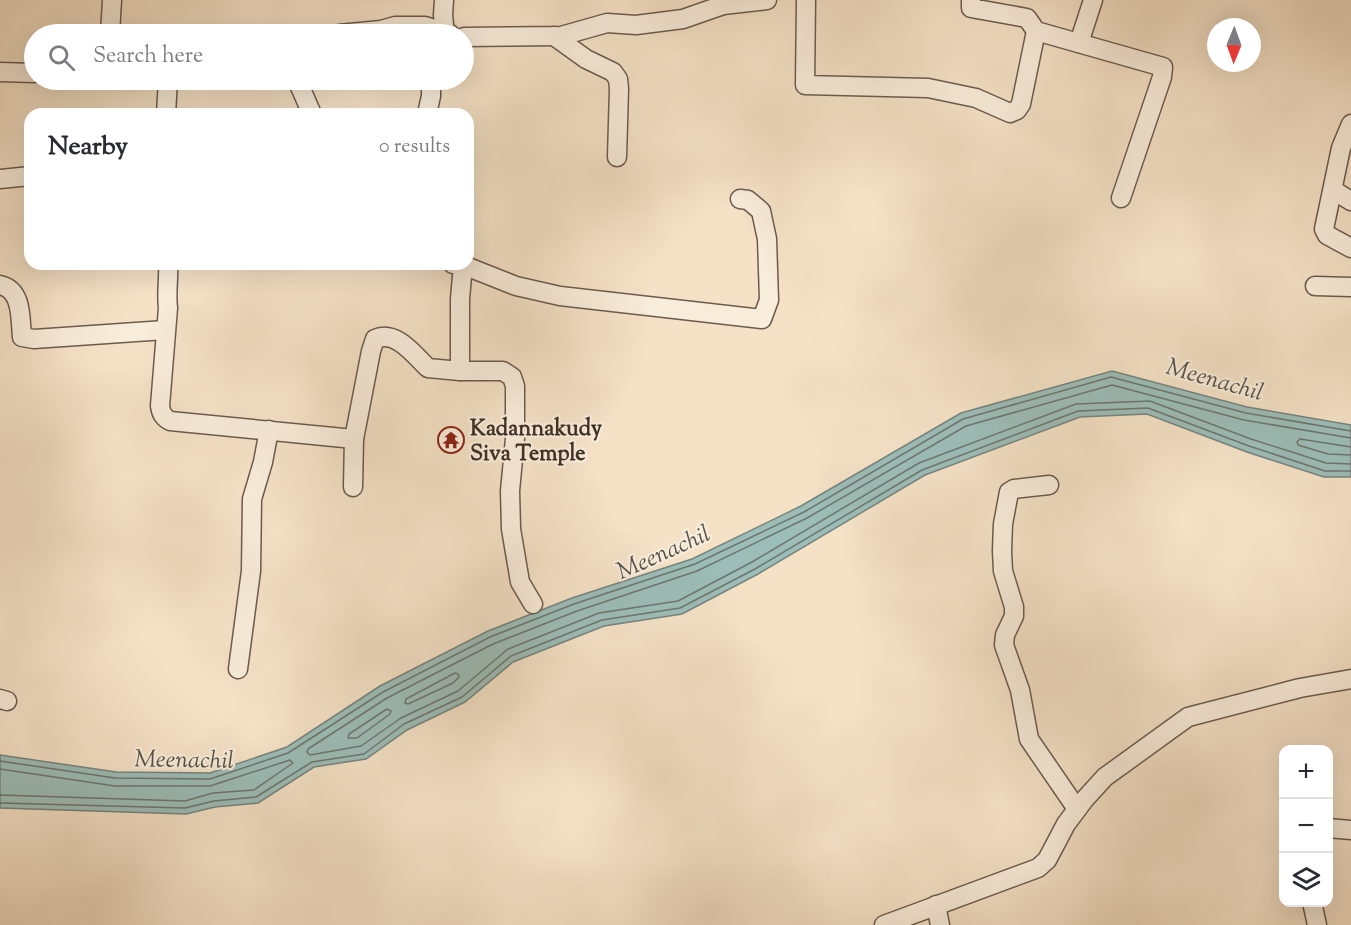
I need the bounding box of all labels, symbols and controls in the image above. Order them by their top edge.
north arrow [1207,18,1261,72]
search box [24,24,474,90]
icon: search [45,41,78,74]
text: Search here [93,41,203,73]
text: Nearby [48,129,128,166]
text: 0 results [379,133,450,162]
water label: Meenachil [1162,351,1267,411]
place label: Kadannakudy Siva Temple [470,414,602,471]
temple icon: Kadannakudy Siva Temple [436,425,466,455]
water label: Meenachil [611,518,716,590]
water label: Meenachil [134,743,234,779]
map controls [1279,745,1333,907]
button: + [1279,745,1333,799]
button: − [1279,799,1333,853]
button: layers [1279,853,1333,907]

